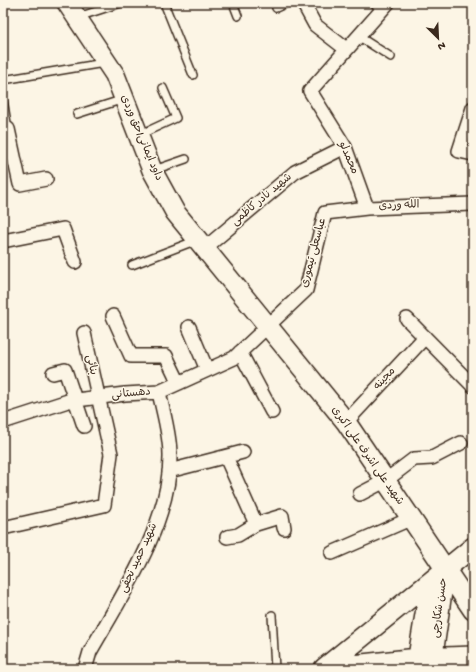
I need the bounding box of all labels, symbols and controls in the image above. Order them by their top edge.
north arrow [418,18,458,58]
text: N [436,38,447,52]
street label: داود ایمانی/حق وردی [117,93,165,183]
street label: محمدلو [335,139,361,176]
street label: شهید نادر کاظمی [229,171,295,229]
street label: الله وردی [378,198,419,213]
street label: عباسعلی تیموری [298,217,329,289]
street label: بنائی [83,354,100,376]
street label: مجینه [372,365,398,393]
street label: دهستانی [111,385,151,402]
street label: شهید علی اشرف علی اکبری [328,404,406,508]
street label: شهید حمید نجفی [117,521,160,595]
street label: حسن شکارچی [429,577,450,639]

